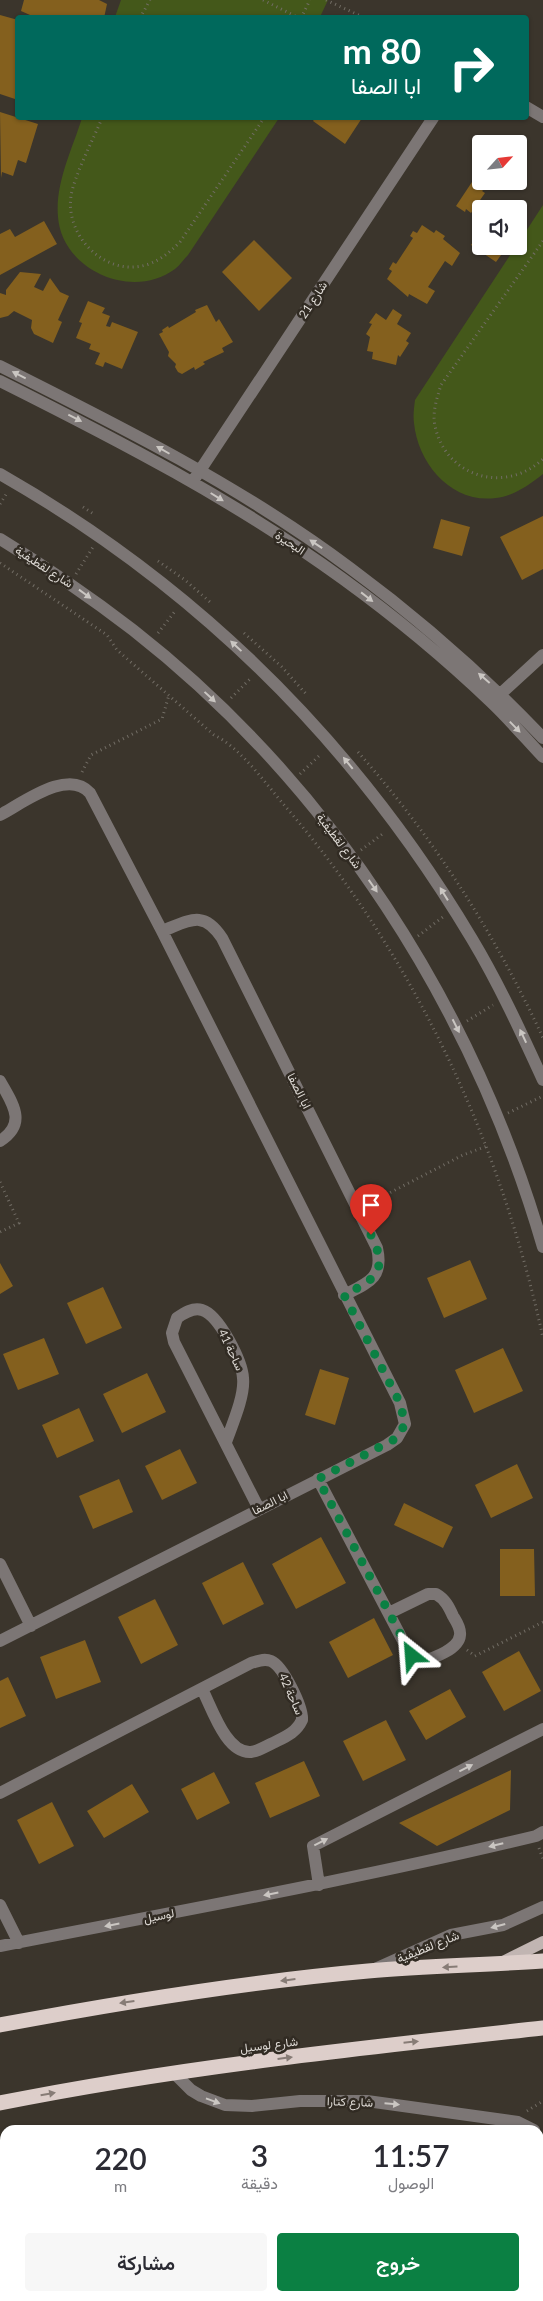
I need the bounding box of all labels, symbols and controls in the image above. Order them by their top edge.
text: 80 m [343,29,421,71]
icon: right [439,35,504,100]
text: ابا الصفا [351,72,421,99]
north arrow [472,135,528,190]
map controls [472,135,527,255]
button: sound [472,200,527,255]
street label: شارع 21 [295,278,332,322]
one-way arrow [11,371,26,379]
one-way arrow [68,415,82,423]
one-way arrow [156,446,169,455]
one-way arrow [210,493,223,502]
street label: البحيرة [272,527,308,559]
one-way arrow [309,540,323,549]
street label: شارع لقطيفية [12,542,76,592]
one-way arrow [78,589,92,599]
one-way arrow [360,592,373,602]
one-way arrow [231,640,243,652]
one-way arrow [478,673,490,684]
one-way arrow [204,691,216,703]
one-way arrow [509,721,521,733]
one-way arrow [343,757,354,770]
street label: شارع لقطيفية [312,810,365,873]
one-way arrow [368,879,378,893]
one-way arrow [440,887,449,900]
one-way arrow [452,1019,460,1033]
one-way arrow [518,1029,526,1043]
street label: ابا الصفا [284,1070,315,1111]
pin [350,1184,392,1235]
icon: arrive [357,1191,385,1219]
street label: ساحة 41 [215,1327,248,1373]
street label: ابا الصفا [249,1487,290,1518]
position arrow [385,1629,437,1681]
street label: ساحة 42 [276,1671,307,1717]
one-way arrow [459,1764,473,1772]
one-way arrow [314,1838,328,1846]
one-way arrow [489,1841,504,1849]
one-way arrow [263,1891,279,1899]
street label: لوسيل [142,1905,176,1927]
one-way arrow [104,1921,119,1929]
one-way arrow [491,1922,506,1930]
street label: شارع لقطيفية [395,1927,462,1968]
one-way arrow [442,1963,458,1971]
one-way arrow [280,1976,296,1984]
one-way arrow [119,1998,135,2006]
street label: شارع لوسيل [239,2034,299,2057]
one-way arrow [404,2038,420,2046]
one-way arrow [278,2054,294,2062]
one-way arrow [40,2090,56,2098]
street label: شارع كتارا [327,2093,373,2112]
one-way arrow [206,2097,221,2105]
one-way arrow [384,2100,400,2108]
text: 3 [251,2137,268,2173]
text: 11:57 [372,2137,450,2173]
text: 220 [94,2140,147,2176]
text: دقيقة [241,2173,278,2192]
text: الوصول [388,2173,434,2192]
text: m [114,2176,127,2195]
button: مشاركة [25,2233,267,2291]
button: خروج [277,2233,519,2291]

